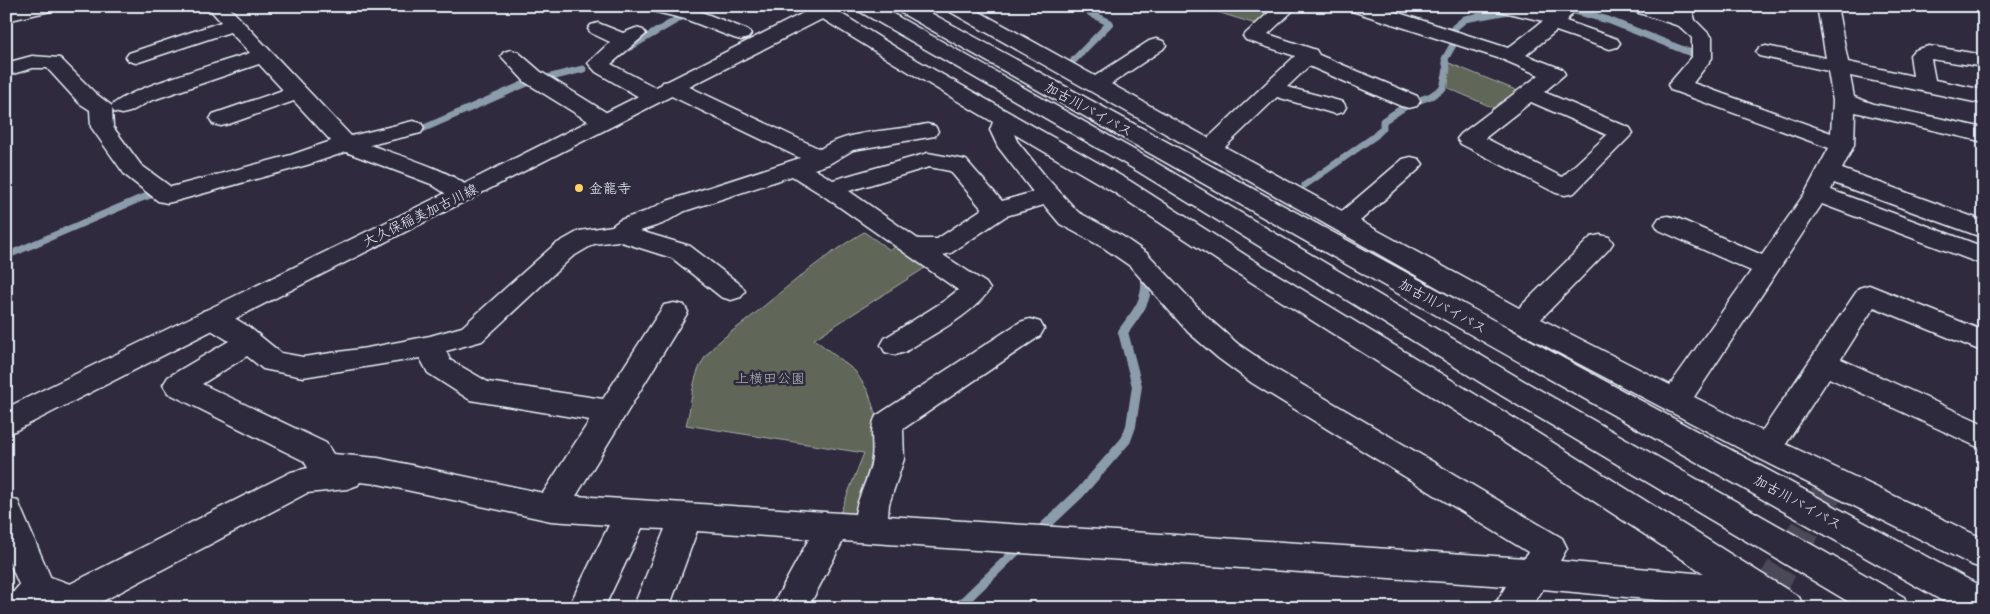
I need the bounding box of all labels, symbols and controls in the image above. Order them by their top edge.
street label: 加古川バイパス [1041,80,1135,142]
street label: 大久保稲美加古川線 [361,182,481,253]
marker: 金龍寺 [573,182,585,194]
place label: 金龍寺 [589,182,631,199]
street label: 加古川バイパス [1395,277,1489,339]
park label: 上横田公園 [735,372,805,389]
street label: 加古川バイパス [1750,473,1844,535]

